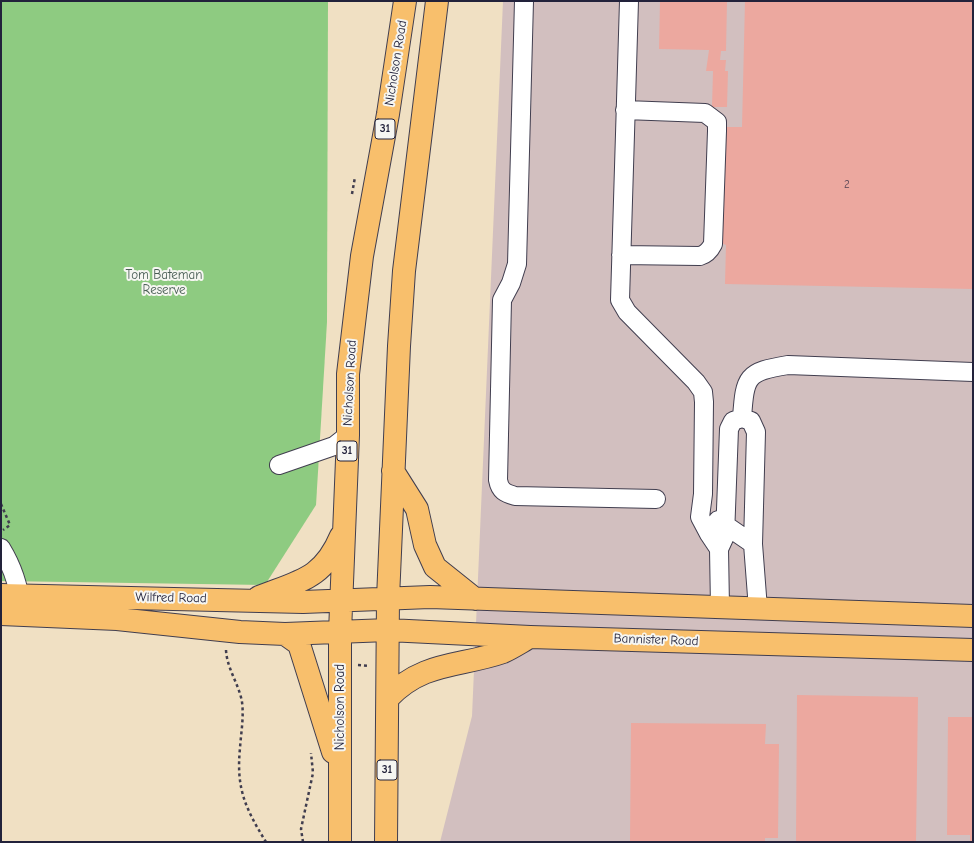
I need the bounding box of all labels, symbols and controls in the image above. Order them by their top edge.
street label: Nicholson Road [382,19,410,107]
road number: 31 [375,119,395,139]
house number: 2 [844,178,850,192]
park label: Tom Bateman Reserve [126,267,202,298]
street label: Nicholson Road [340,339,360,427]
road number: 31 [337,441,357,461]
street label: Wilfred Road [135,590,207,606]
street label: Bannister Road [613,631,699,649]
street label: Nicholson Road [332,664,348,750]
road number: 31 [377,760,397,780]

